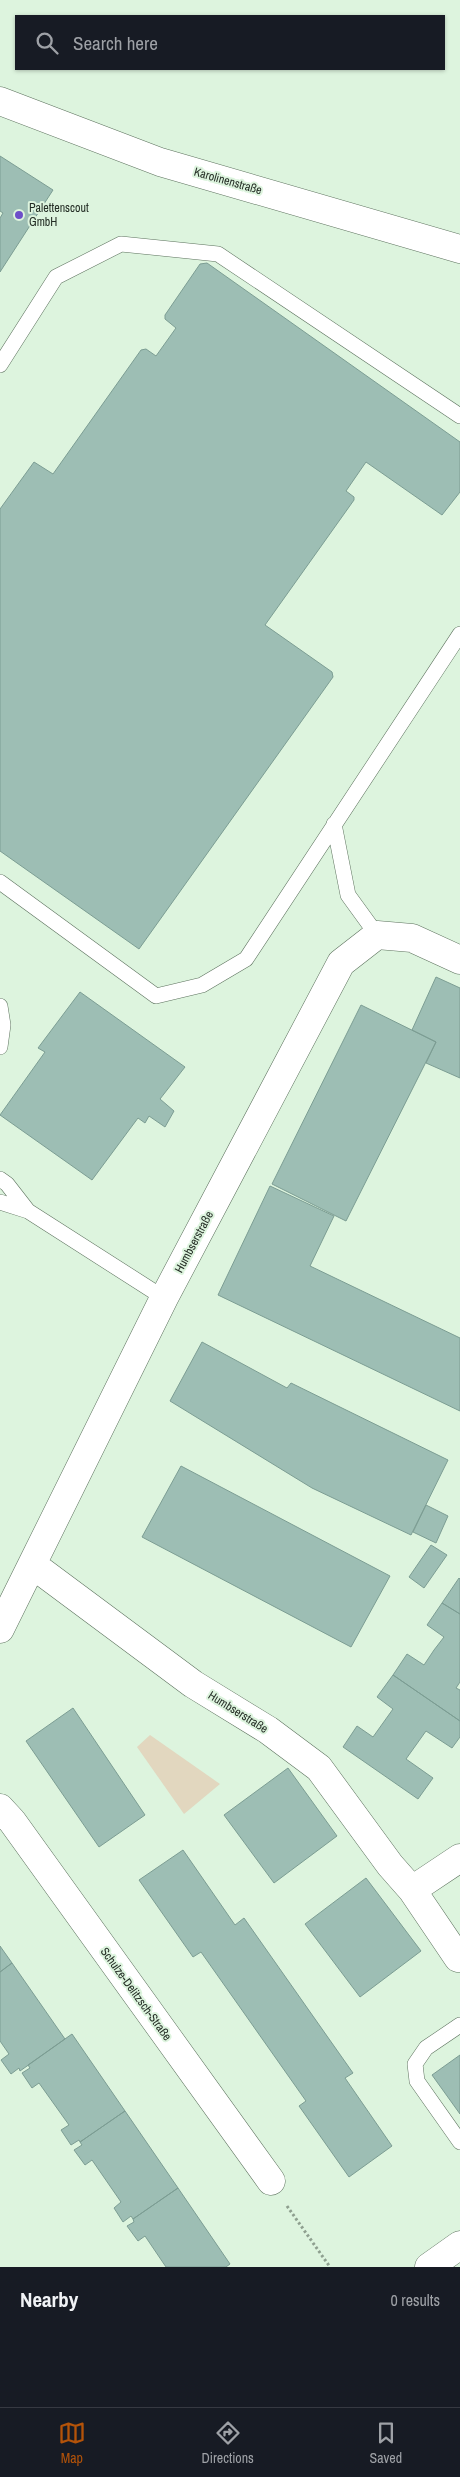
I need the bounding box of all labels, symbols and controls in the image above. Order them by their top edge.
search box [15,15,445,70]
icon: search [33,29,61,57]
text: Search here [73,30,158,56]
street label: Karolinenstraße [192,164,264,198]
place label: Palettenscout GmbH [29,200,89,230]
marker: Palettenscout GmbH [13,209,25,221]
street label: Humbserstraße [171,1208,217,1276]
street label: Humbserstraße [205,1687,271,1737]
street label: Schulze-Delitzsch-Straße [97,1944,175,2044]
text: Nearby [20,2285,78,2314]
text: 0 results [390,2289,440,2311]
tab: Map [58,2419,86,2467]
tab: Directions [202,2419,254,2467]
tab: Saved [370,2419,402,2467]

